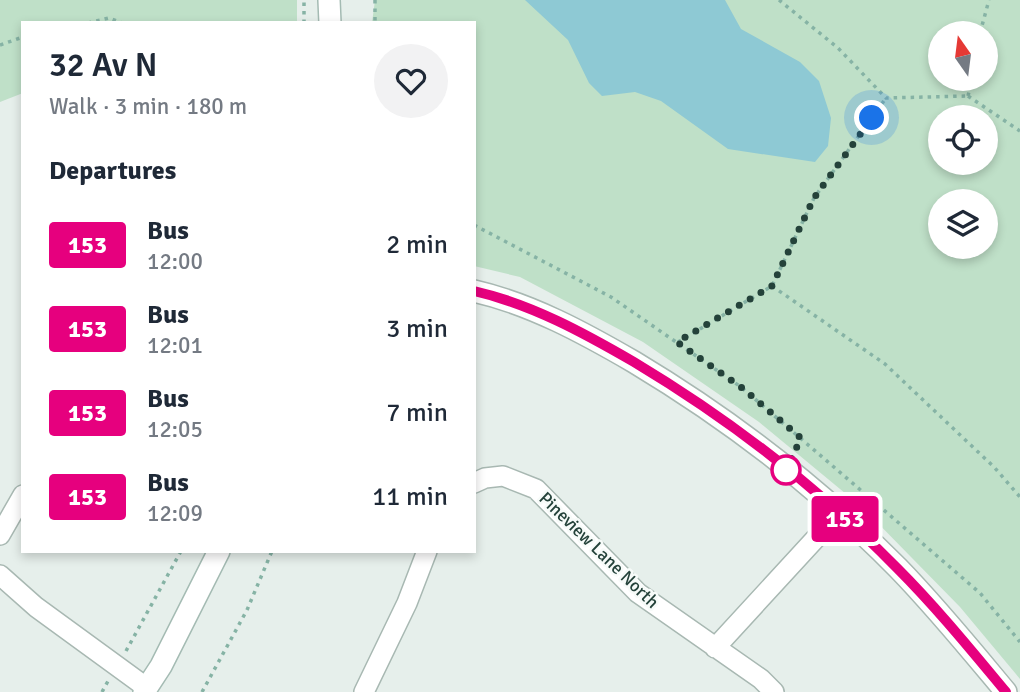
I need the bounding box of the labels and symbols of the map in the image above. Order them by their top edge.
north arrow [928,21,998,91]
your location [854,100,889,135]
unlabelled marker [771,455,801,485]
street label: Pineview Lane North [534,487,664,613]
line badge: 153 [805,496,885,542]

